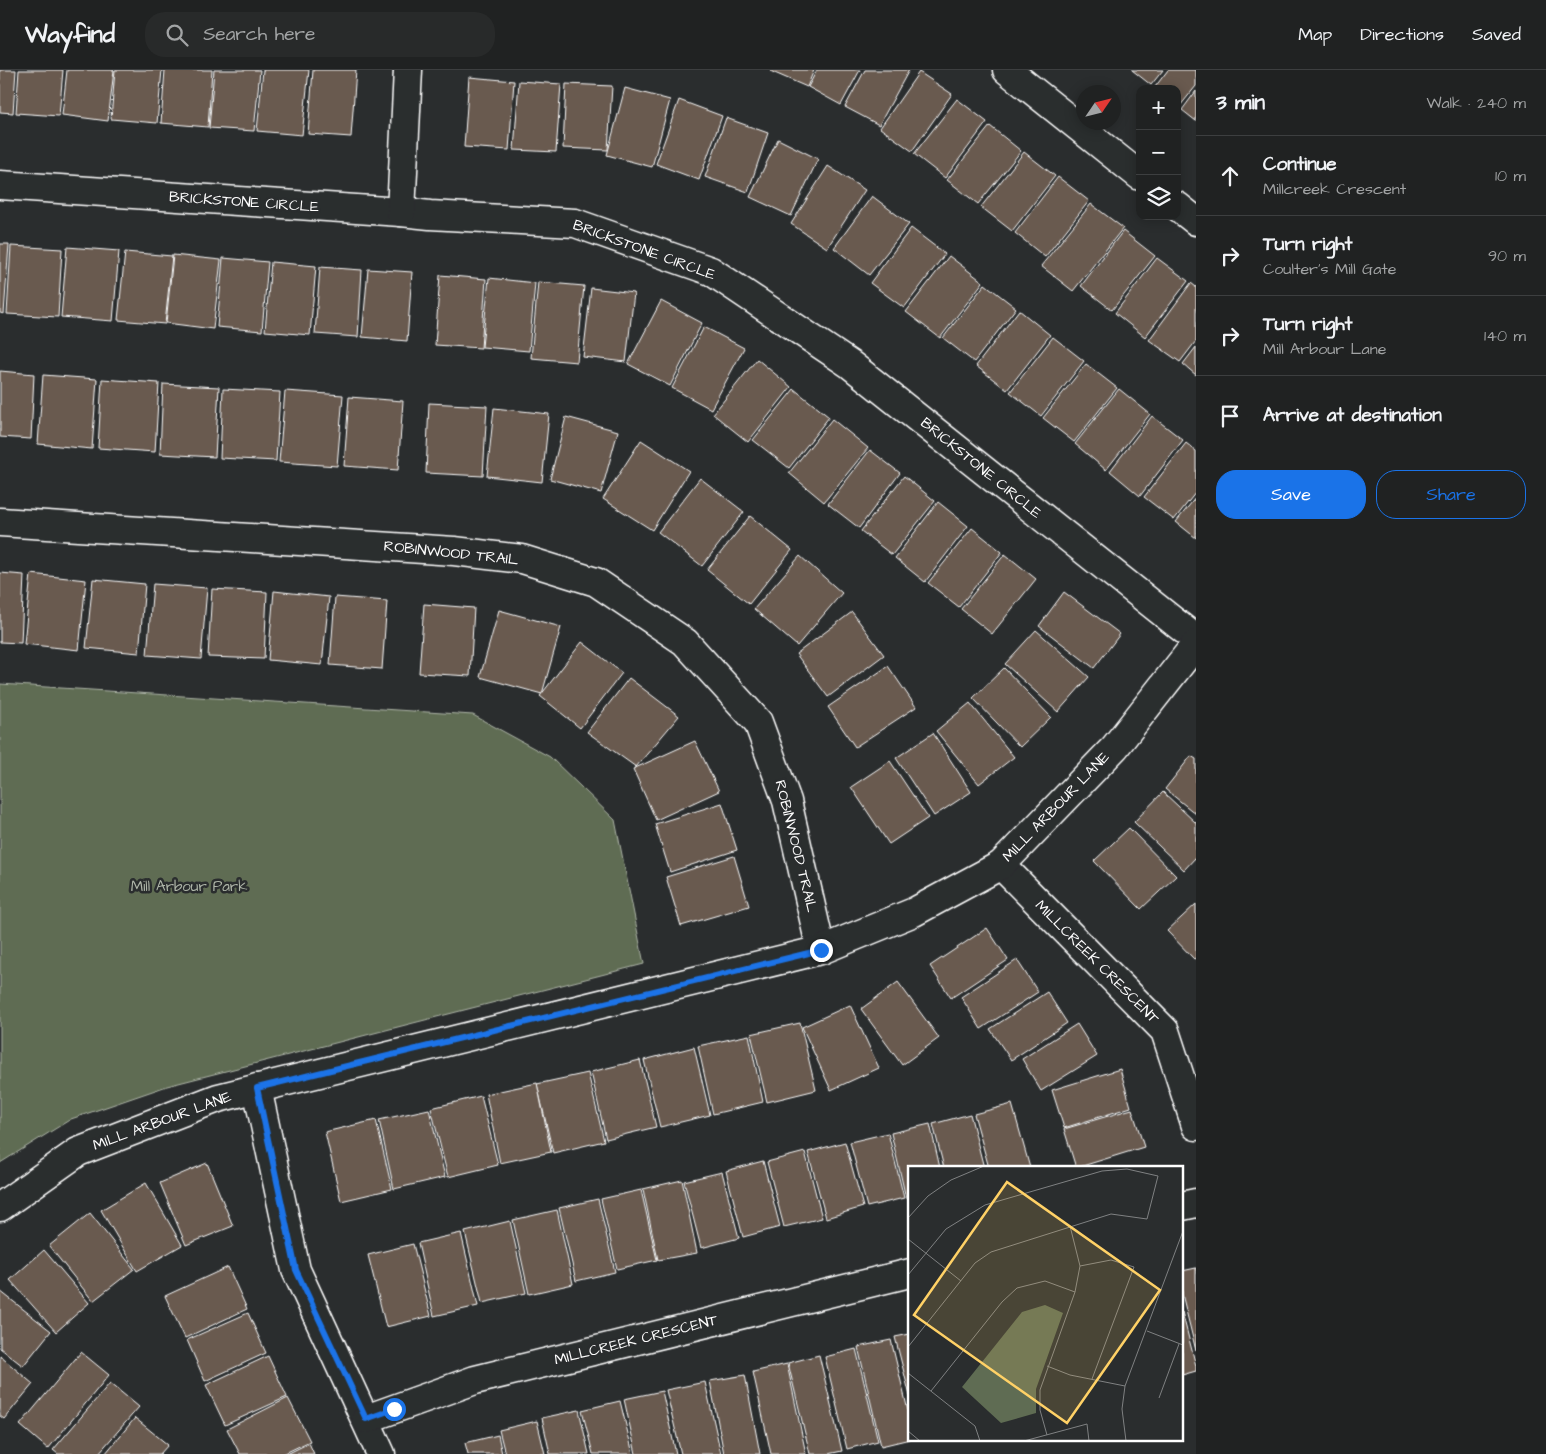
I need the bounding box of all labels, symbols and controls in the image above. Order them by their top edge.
search box [145,12,495,57]
text: Wayfind [25,18,115,52]
icon: search [163,21,191,49]
text: Search here [203,21,315,48]
text: Map [1298,22,1332,47]
text: Directions [1360,22,1444,47]
text: Saved [1472,22,1521,47]
north arrow [1076,85,1121,130]
map controls [1136,85,1181,220]
button: + [1136,85,1181,130]
text: 3 min [1216,88,1265,117]
text: Walk · 240 m [1426,92,1526,114]
button: − [1136,130,1181,175]
text: Continue [1263,151,1337,178]
icon: ahead [1216,162,1244,190]
text: 10 m [1495,165,1526,187]
button: layers [1136,175,1181,220]
text: Millcreek Crescent [1263,178,1406,200]
street label: BRICKSTONE CIRCLE [168,186,320,218]
street label: BRICKSTONE CIRCLE [570,214,718,286]
text: Turn right [1263,231,1352,258]
icon: right [1216,242,1244,270]
text: 90 m [1488,245,1526,267]
text: Coulter's Mill Gate [1263,258,1396,280]
text: Turn right [1263,311,1352,338]
icon: right [1216,322,1244,350]
text: 140 m [1484,325,1526,347]
text: Mill Arbour Lane [1263,338,1386,360]
icon: arrive [1216,402,1244,430]
text: Arrive at destination [1263,402,1442,429]
street label: BRICKSTONE CIRCLE [916,413,1046,523]
button: Save [1216,470,1366,519]
button: Share [1376,470,1526,519]
street label: ROBINWOOD TRAIL [383,535,520,571]
street label: MILL ARBOUR LANE [998,747,1114,867]
street label: ROBINWOOD TRAIL [769,778,823,915]
park label: Mill Arbour Park [131,876,247,897]
street label: MILLCREEK CRESCENT [1030,895,1164,1029]
route end [810,939,833,962]
street label: MILL ARBOUR LANE [90,1086,234,1156]
inset map [908,1166,1184,1442]
street label: MILLCREEK CRESCENT [552,1309,721,1370]
route start [383,1398,406,1421]

